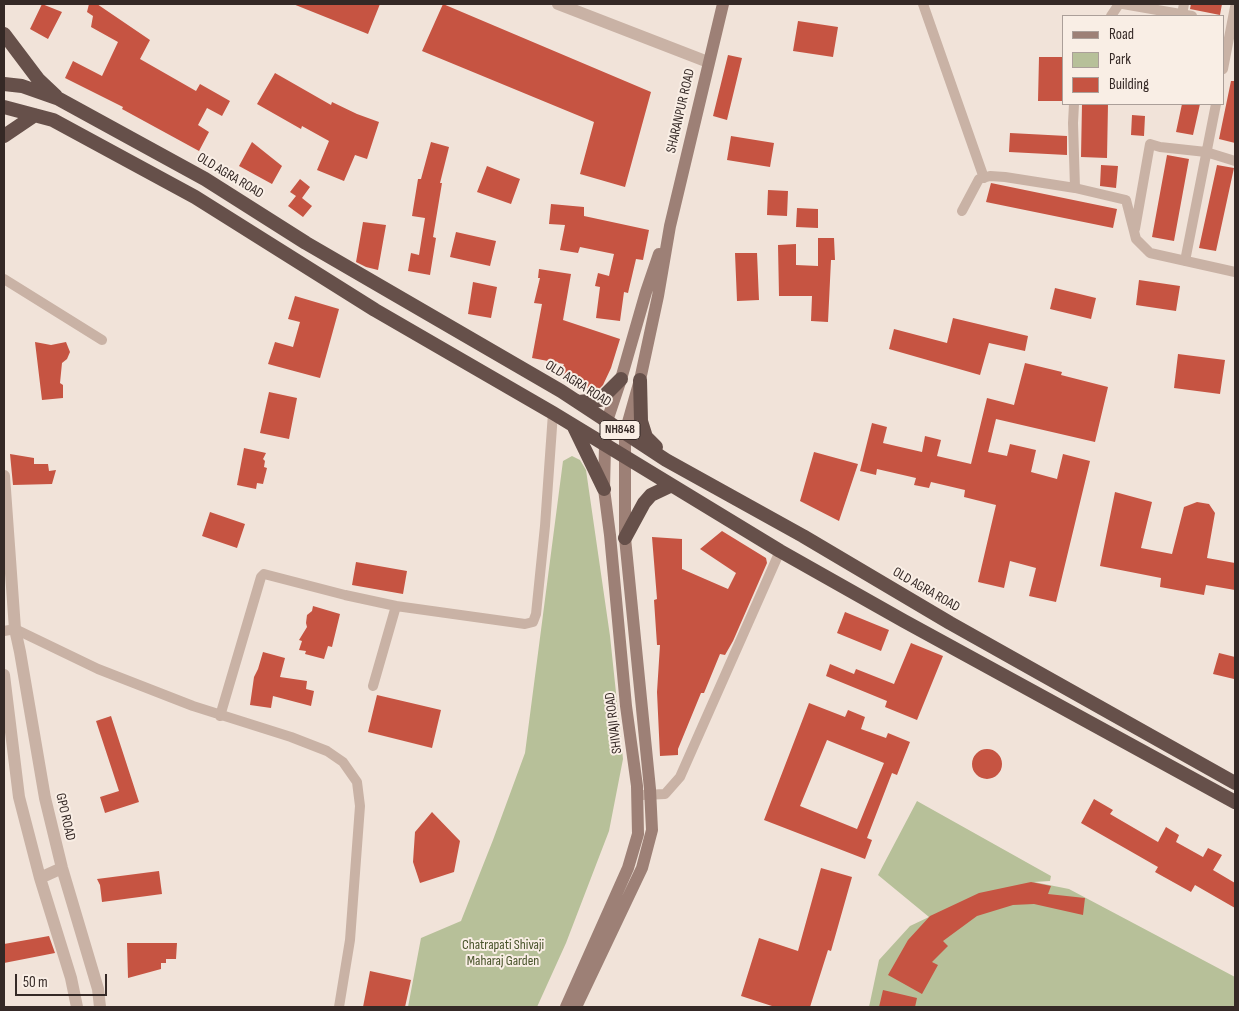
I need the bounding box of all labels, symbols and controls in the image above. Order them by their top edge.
legend [1062,15,1224,105]
text: Road [1109,25,1134,44]
text: Park [1109,50,1131,69]
street label: SHARANPUR ROAD [663,67,699,155]
text: Building [1109,75,1149,94]
street label: OLD AGRA ROAD [194,150,266,202]
street label: OLD AGRA ROAD [542,357,614,411]
road number: NH848 [600,420,640,440]
street label: OLD AGRA ROAD [889,564,963,616]
street label: SHIVAJI ROAD [602,691,626,755]
street label: GPO ROAD [51,792,79,842]
park label: Chatrapati Shivaji Maharaj Garden [462,937,544,970]
scale bar [18,964,110,996]
text: 50 m [23,973,48,992]

